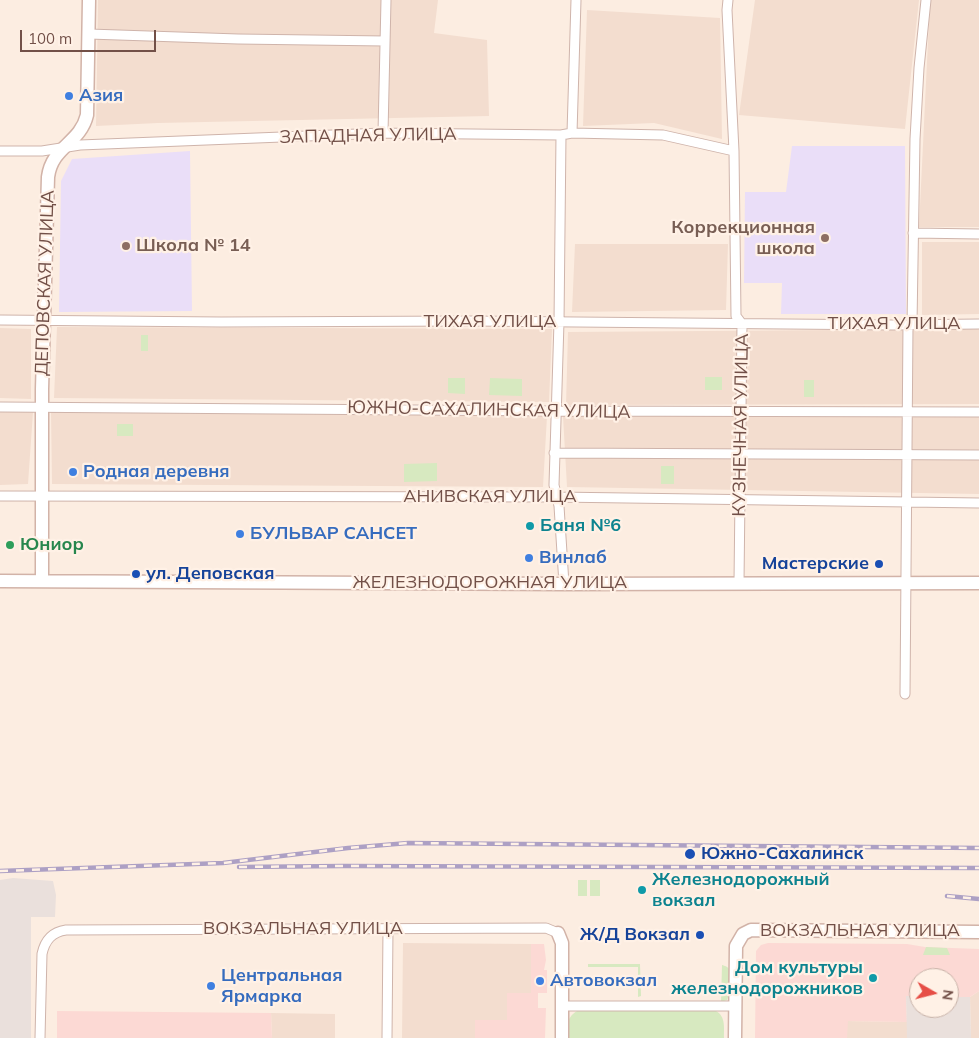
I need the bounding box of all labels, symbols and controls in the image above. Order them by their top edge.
scale bar [22,20,159,52]
text: 100 m [28,29,72,48]
place label: Азия [79,85,123,107]
marker: Азия [63,90,75,102]
street label: ЗАПАДНАЯ УЛИЦА [279,124,457,148]
street label: ДЕПОВСКАЯ УЛИЦА [31,190,59,376]
place label: Коррекционная школа [671,217,815,260]
marker: Коррекционная школа [819,232,831,244]
place label: Школа № 14 [136,235,251,257]
marker: Школа № 14 [120,240,132,252]
street label: ТИХАЯ УЛИЦА [424,311,556,333]
street label: ТИХАЯ УЛИЦА [828,313,960,335]
street label: КУЗНЕЧНАЯ УЛИЦА [729,333,753,517]
street label: ЮЖНО-САХАЛИНСКАЯ УЛИЦА [347,397,631,423]
place label: Родная деревня [83,461,230,483]
marker: Родная деревня [67,466,79,478]
street label: АНИВСКАЯ УЛИЦА [403,486,577,508]
place label: Баня №6 [540,515,621,537]
marker: Баня №6 [524,520,536,532]
place label: БУЛЬВАР САНСЕТ [250,523,417,545]
marker: БУЛЬВАР САНСЕТ [234,528,246,540]
place label: Юниор [20,534,84,556]
marker: Юниор [4,539,16,551]
place label: Винлаб [539,547,607,569]
marker: Винлаб [523,552,535,564]
place label: Мастерские [762,553,869,575]
marker: Мастерские [873,558,885,570]
place label: ул. Деповская [146,563,274,585]
marker: ул. Деповская [130,568,142,580]
street label: ЖЕЛЕЗНОДОРОЖНАЯ УЛИЦА [353,572,627,594]
place label: Южно-Сахалинск [701,843,863,865]
marker: Южно-Сахалинск [683,847,697,861]
place label: Железнодорожный вокзал [652,869,830,912]
marker: Железнодорожный вокзал [636,884,648,896]
street label: ВОКЗАЛЬНАЯ УЛИЦА [203,918,403,940]
street label: ВОКЗАЛЬНАЯ УЛИЦА [760,920,960,942]
place label: Ж/Д Вокзал [580,924,690,946]
marker: Ж/Д Вокзал [694,929,706,941]
place label: Дом культуры железнодорожников [671,957,863,1000]
place label: Центральная Ярмарка [221,965,342,1008]
north arrow [909,968,959,1018]
place label: Автовокзал [550,970,657,992]
marker: Дом культуры железнодорожников [867,972,879,984]
marker: Автовокзал [534,975,546,987]
marker: Центральная Ярмарка [205,980,217,992]
text: N [938,988,958,1001]

